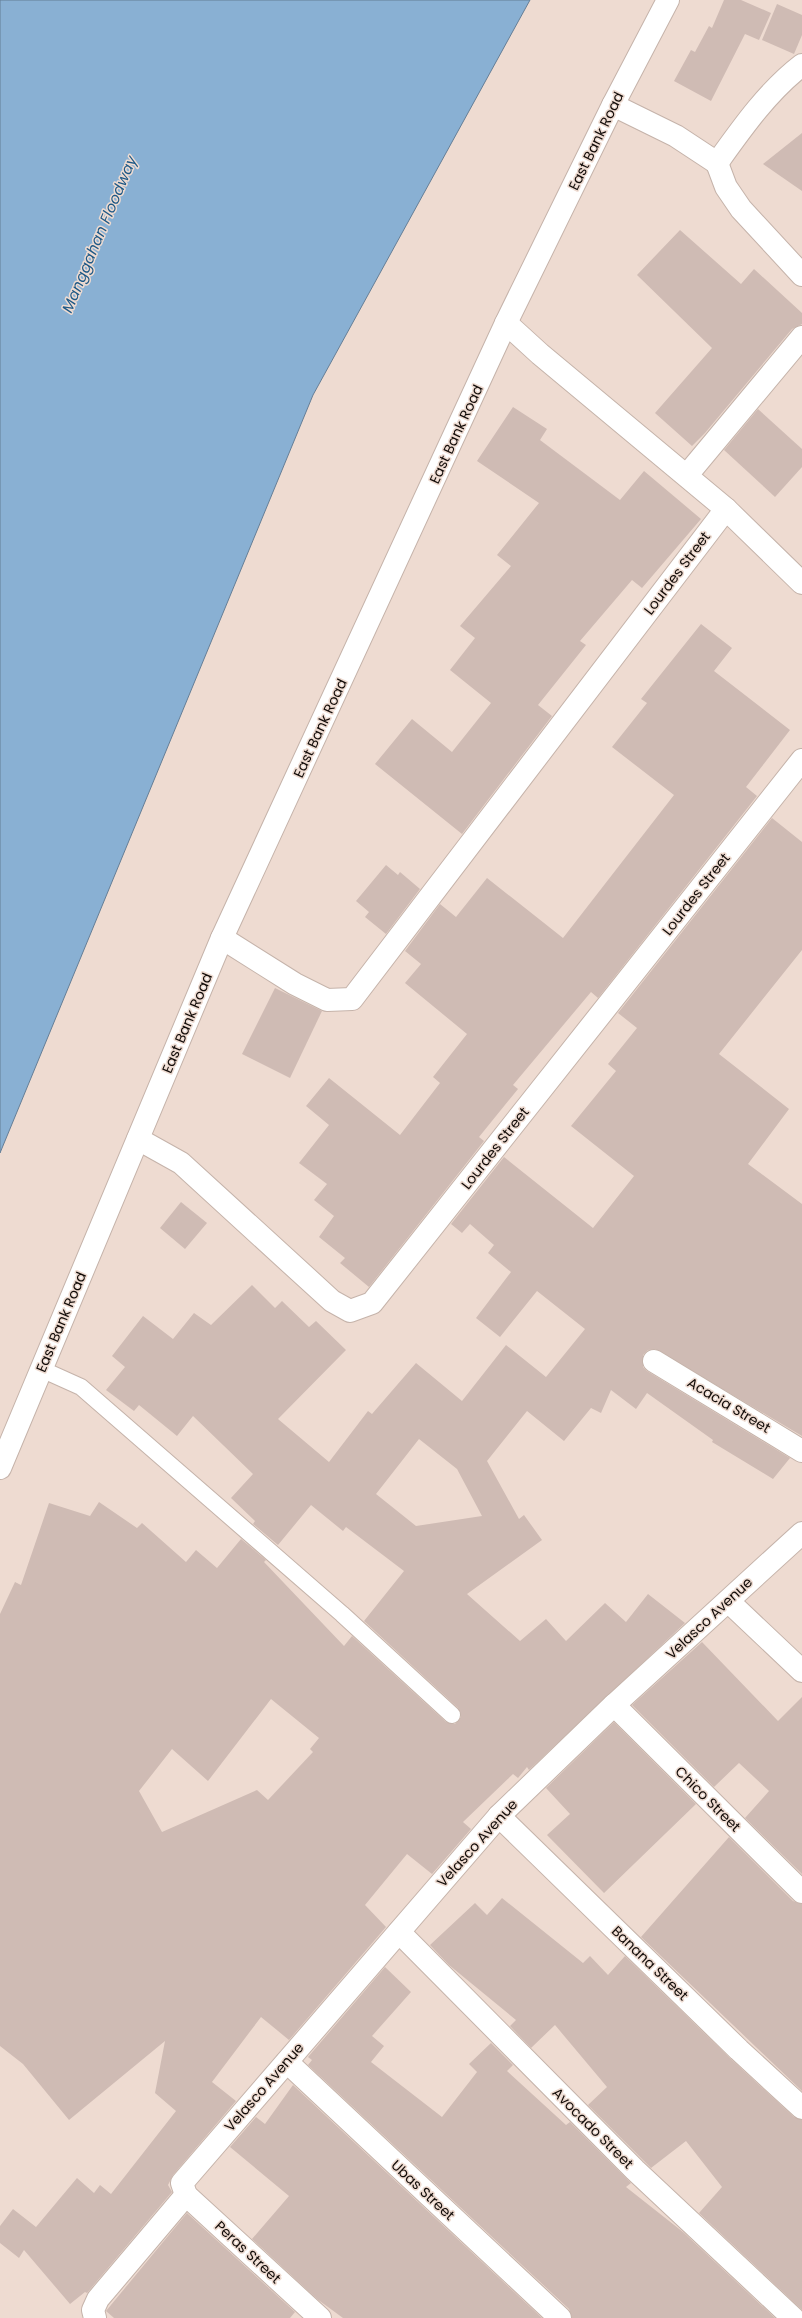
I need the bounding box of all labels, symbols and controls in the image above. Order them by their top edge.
street label: East Bank Road [564,88,628,194]
water label: Manggahan Floodway [56,152,142,316]
street label: East Bank Road [424,381,488,487]
street label: Lourdes Street [639,527,715,619]
street label: East Bank Road [288,675,352,781]
street label: Lourdes Street [658,849,734,939]
street label: East Bank Road [157,970,217,1076]
street label: Lourdes Street [457,1103,533,1193]
street label: East Bank Road [31,1269,91,1375]
street label: Acacia Street [684,1372,774,1438]
street label: Velasco Avenue [661,1572,757,1664]
street label: Chico Street [671,1762,745,1836]
street label: Velasco Avenue [432,1794,522,1891]
street label: Banana Street [607,1921,693,2005]
street label: Velasco Avenue [220,2038,309,2136]
street label: Avocado Street [548,2083,638,2173]
street label: Ubas Street [387,2155,459,2225]
street label: Peras Street [211,2216,285,2288]

